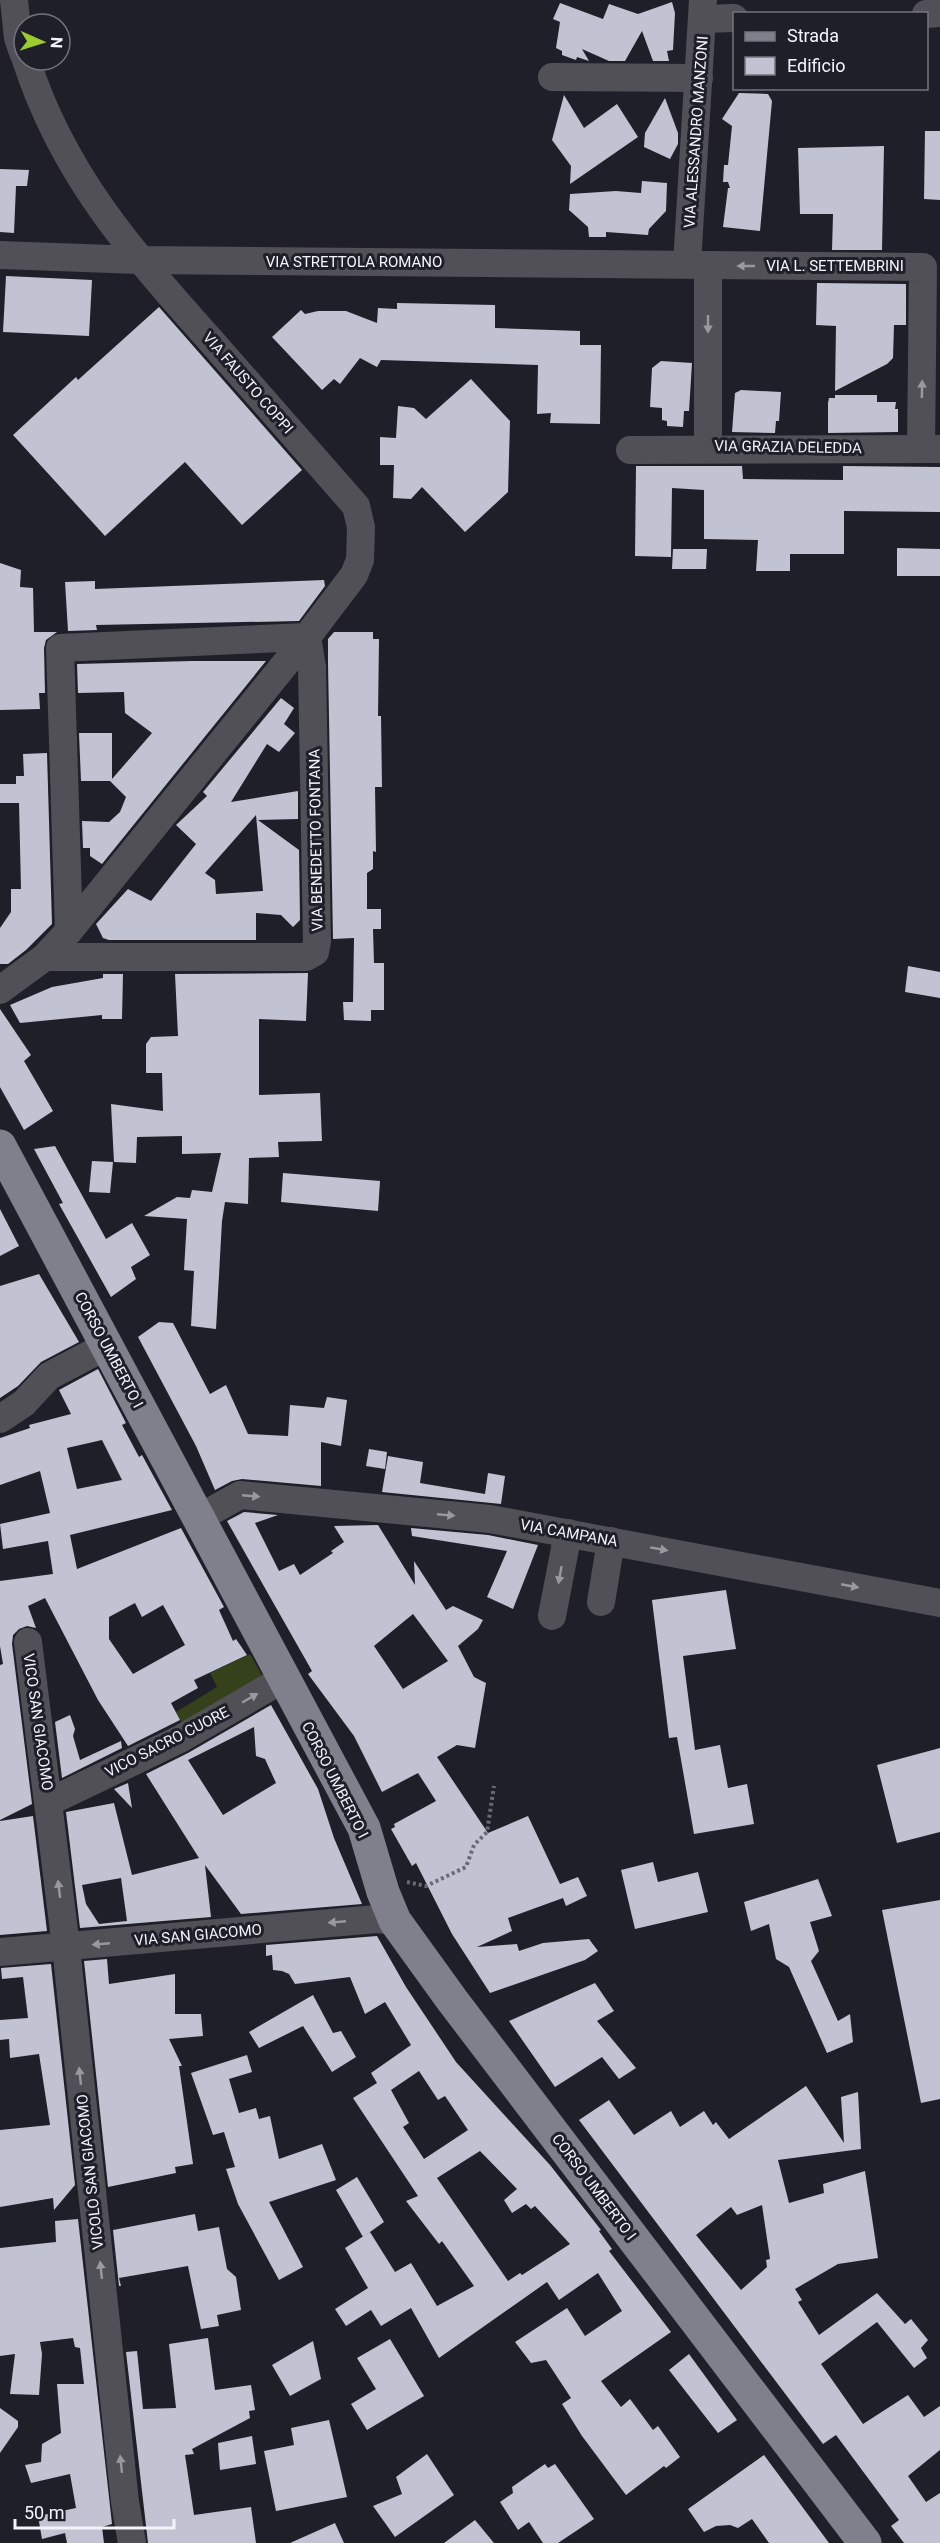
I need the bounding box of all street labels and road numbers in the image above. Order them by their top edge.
street label: VIA ALESSANDRO MANZONI [680,35,712,229]
street label: VIA STRETTOLA ROMANO [266,253,442,271]
street label: VIA L. SETTEMBRINI [766,257,904,275]
street label: VIA FAUSTO COPPI [199,329,297,437]
street label: VIA GRAZIA DELEDDA [714,437,862,457]
street label: VIA BENEDETTO FONTANA [305,748,327,931]
street label: CORSO UMBERTO I [71,1289,147,1411]
street label: VIA CAMPANA [519,1516,619,1550]
street label: VICO SAN GIACOMO [19,1652,57,1792]
street label: VICO SACRO CUORE [102,1703,232,1781]
street label: CORSO UMBERTO I [298,1719,372,1841]
street label: VIA SAN GIACOMO [133,1920,263,1950]
street label: VICOLO SAN GIACOMO [73,2093,107,2251]
street label: CORSO UMBERTO I [548,2130,640,2244]

